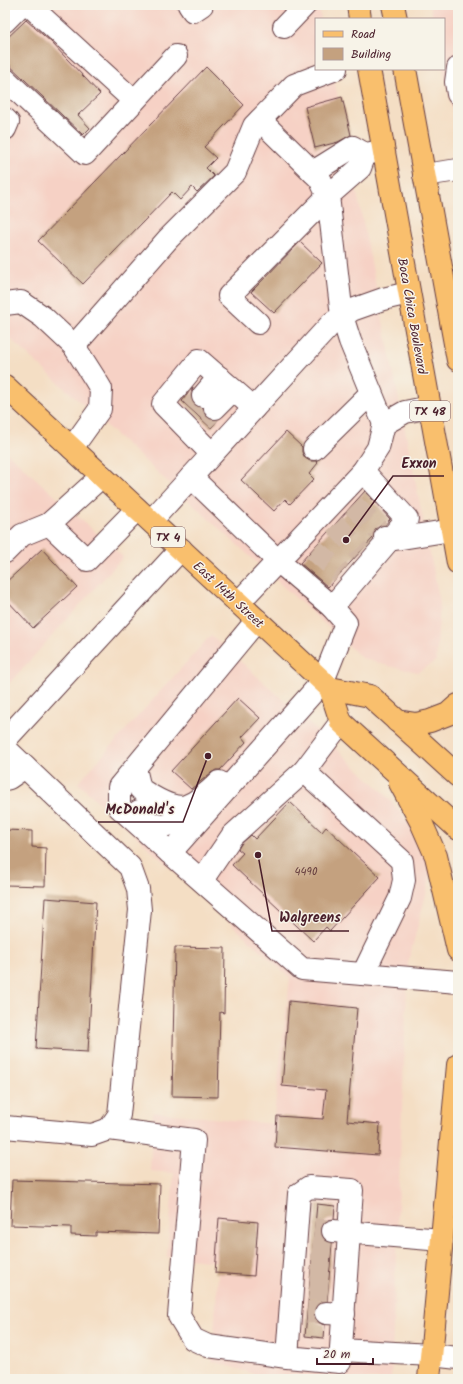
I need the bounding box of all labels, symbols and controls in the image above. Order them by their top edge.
legend [315,18,445,70]
text: Road [351,25,376,44]
text: Building [351,45,391,64]
street label: Boca Chica Boulevard [391,256,432,377]
road number: TX 48 [410,401,450,421]
callout: Exxon [393,450,444,476]
text: Exxon [401,453,437,475]
road number: TX 4 [151,527,185,547]
street label: East 14th Street [188,556,269,634]
callout: McDonald's [98,796,183,822]
text: McDonald's [106,799,175,821]
house number: 4490 [295,863,318,881]
callout: Walgreens [272,905,349,931]
text: Walgreens [279,907,341,929]
scale bar [317,1340,373,1366]
text: 20 m [323,1345,351,1364]

